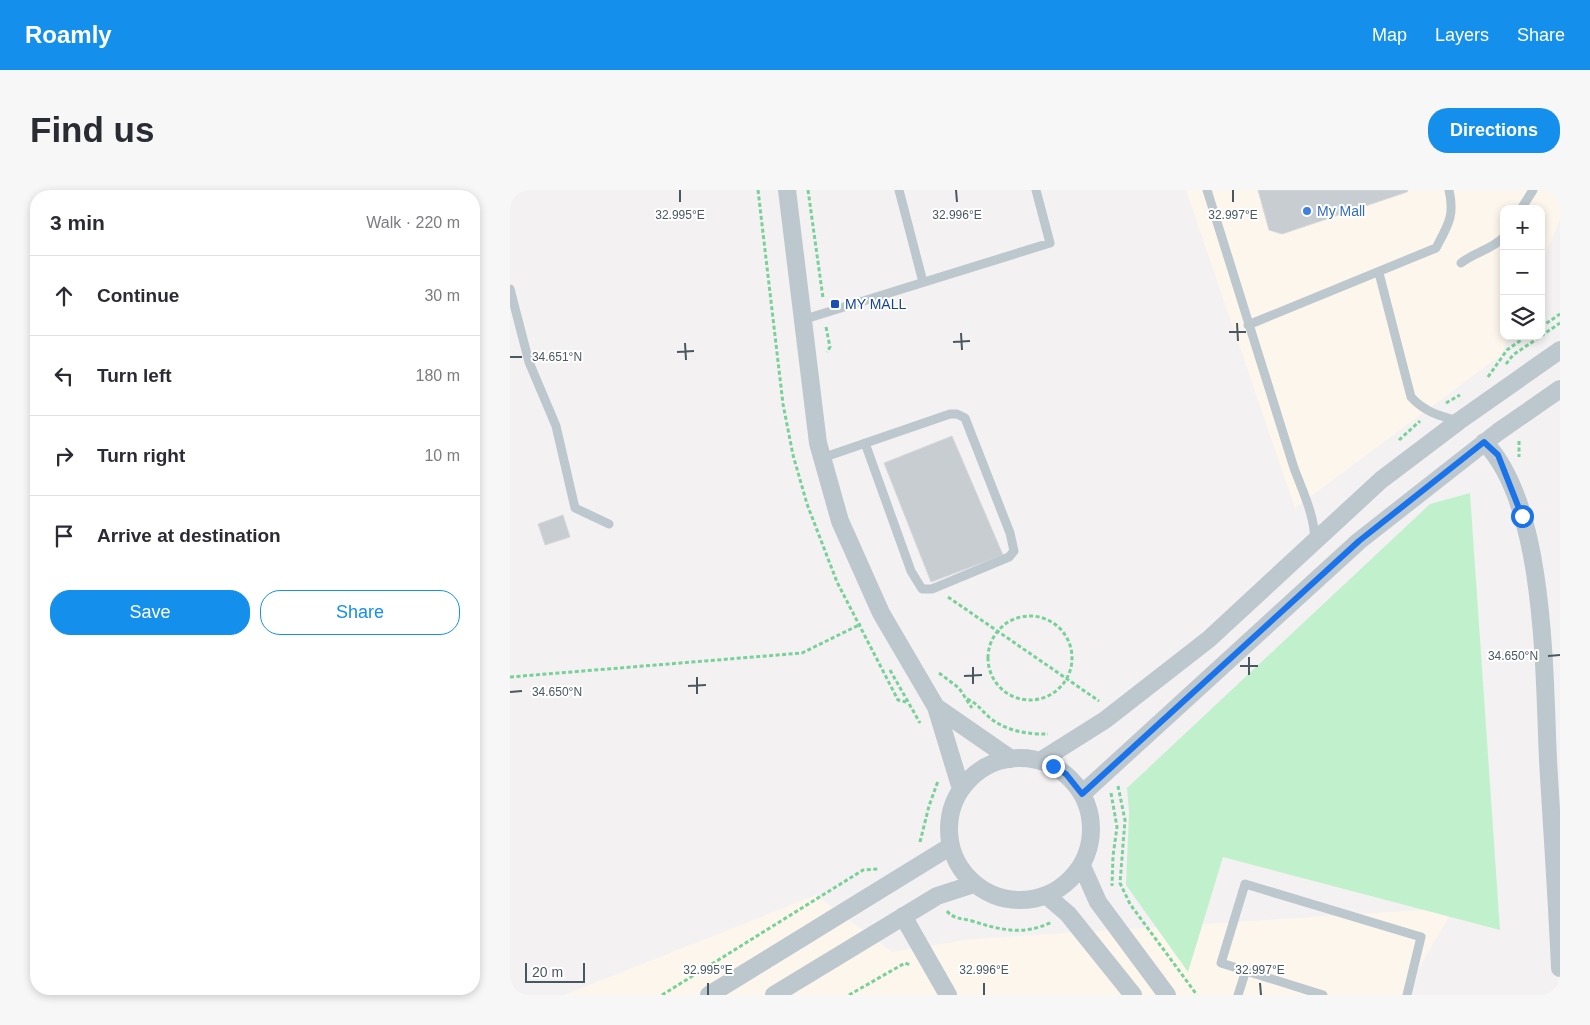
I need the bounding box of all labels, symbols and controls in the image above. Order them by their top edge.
text: Roamly [25,21,112,48]
text: Map [1372,25,1407,45]
text: Layers [1435,25,1489,45]
text: Share [1517,25,1565,45]
button: Directions [1428,108,1560,153]
text: Find us [30,110,154,149]
place label: My Mall [1317,203,1365,219]
marker: My Mall [1301,205,1313,217]
map controls [1500,205,1545,340]
button: + [1500,205,1545,250]
text: 32.995°E [655,208,705,222]
text: 32.996°E [932,208,982,222]
text: 32.997°E [1208,208,1258,222]
text: 3 min [50,211,105,234]
text: Walk · 220 m [366,214,460,231]
button: − [1500,250,1545,295]
icon: ahead [50,282,78,310]
text: Continue [97,285,179,306]
text: 30 m [424,287,460,304]
button: layers [1500,295,1545,340]
place label: MY MALL [845,296,906,312]
marker: MY MALL [829,298,841,310]
text: 34.651°N [532,350,582,364]
icon: left [50,362,78,390]
text: Turn left [97,365,172,386]
text: 180 m [416,367,460,384]
icon: right [50,442,78,470]
text: Turn right [97,445,185,466]
text: 10 m [424,447,460,464]
route start [1511,505,1534,528]
icon: arrive [50,522,78,550]
text: Arrive at destination [97,525,281,546]
button: Save [50,590,250,635]
button: Share [260,590,460,635]
text: 34.650°N [1488,649,1538,663]
text: 34.650°N [532,685,582,699]
route end [1042,755,1065,778]
scale bar [525,960,585,983]
text: 32.995°E [683,963,733,977]
text: 32.996°E [959,963,1009,977]
text: 32.997°E [1235,963,1285,977]
text: 20 m [532,964,563,980]

